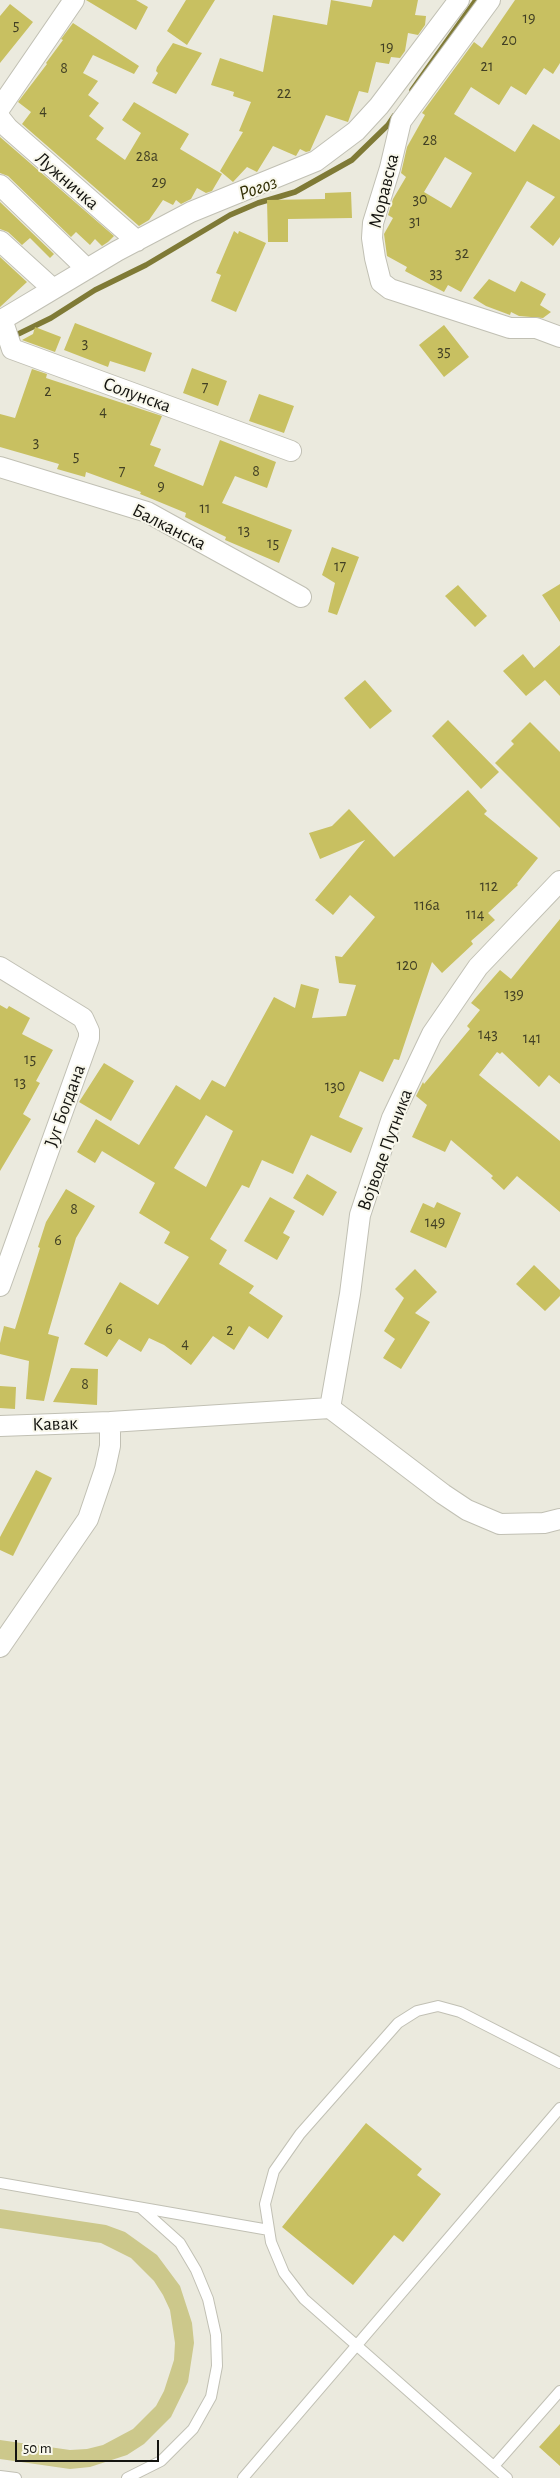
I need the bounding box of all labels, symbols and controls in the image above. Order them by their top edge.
house number: 19 [522,8,536,28]
house number: 5 [13,15,19,35]
house number: 20 [501,30,517,50]
house number: 19 [380,37,394,57]
house number: 21 [481,56,493,76]
house number: 8 [60,58,68,78]
house number: 22 [277,83,291,103]
house number: 4 [39,100,47,120]
house number: 28 [423,130,437,150]
house number: 28a [136,146,158,166]
street label: Лужничка [31,147,103,215]
street label: Моравска [364,151,404,231]
water label: Рогоз [236,170,280,206]
house number: 29 [152,172,166,192]
house number: 30 [412,189,428,209]
house number: 31 [409,211,421,231]
house number: 32 [455,243,469,263]
house number: 33 [429,263,443,283]
house number: 3 [82,333,88,353]
house number: 35 [437,341,451,361]
street label: Солунска [100,372,174,418]
house number: 7 [202,377,208,397]
house number: 2 [44,381,52,401]
house number: 4 [99,401,107,421]
house number: 3 [33,432,39,452]
house number: 5 [73,446,79,466]
house number: 7 [119,461,125,481]
house number: 8 [252,461,260,481]
house number: 9 [157,476,165,496]
house number: 11 [199,498,211,518]
street label: Балканска [128,499,210,555]
house number: 13 [238,520,250,540]
house number: 15 [267,533,279,553]
house number: 17 [334,556,346,576]
house number: 112 [480,876,498,896]
house number: 116a [414,895,440,915]
house number: 114 [466,904,484,924]
house number: 120 [396,955,418,975]
house number: 139 [504,984,524,1004]
house number: 143 [478,1024,498,1044]
house number: 141 [523,1028,541,1048]
house number: 15 [24,1049,36,1069]
street label: Југ Богдана [39,1061,91,1151]
house number: 13 [14,1072,26,1092]
house number: 130 [325,1076,345,1096]
street label: Војводе Путника [352,1086,418,1214]
house number: 8 [70,1199,78,1219]
house number: 149 [425,1212,445,1232]
house number: 6 [54,1230,62,1250]
house number: 6 [105,1319,113,1339]
house number: 2 [226,1320,234,1340]
house number: 4 [181,1333,189,1353]
house number: 8 [81,1374,89,1394]
street label: Кавак [32,1412,78,1436]
scale bar [18,2430,161,2462]
text: 50 m [23,2441,52,2456]

